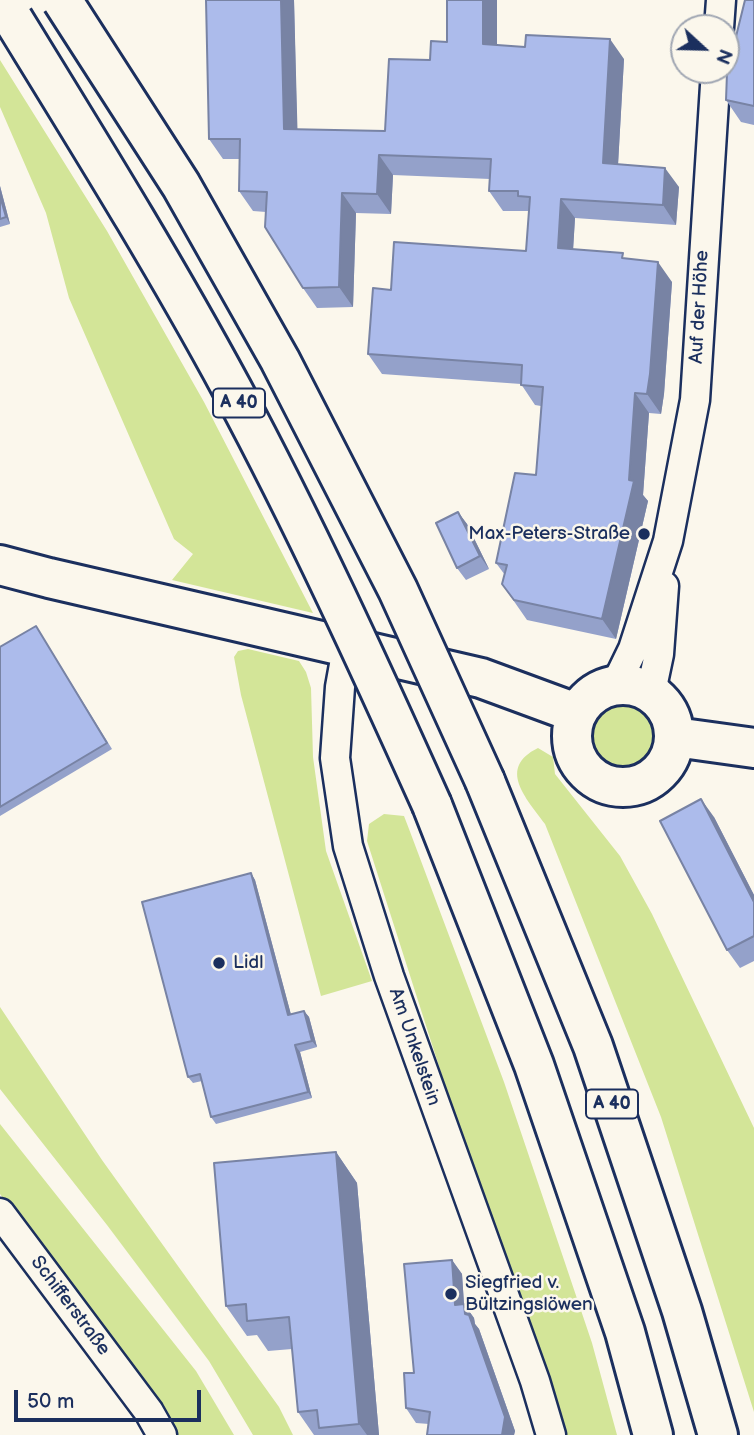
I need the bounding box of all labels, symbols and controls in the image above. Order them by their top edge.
north arrow [670,14,740,84]
text: N [710,45,736,67]
street label: Auf der Höhe [686,250,714,364]
road number: A 40 [213,388,265,418]
place label: Max-Peters-Straße [468,523,630,545]
marker: Max-Peters-Straße [636,526,652,542]
place label: Lidl [233,952,263,974]
marker: Lidl [211,955,227,971]
street label: Am Unkelstein [383,985,445,1109]
road number: A 40 [586,1090,638,1119]
street label: Schifferstraße [25,1252,115,1360]
place label: Siegfried v. Bültzingslöwen [465,1272,593,1316]
marker: Siegfried v. Bültzingslöwen [443,1286,459,1302]
scale bar [18,1376,205,1420]
text: 50 m [27,1389,74,1414]

